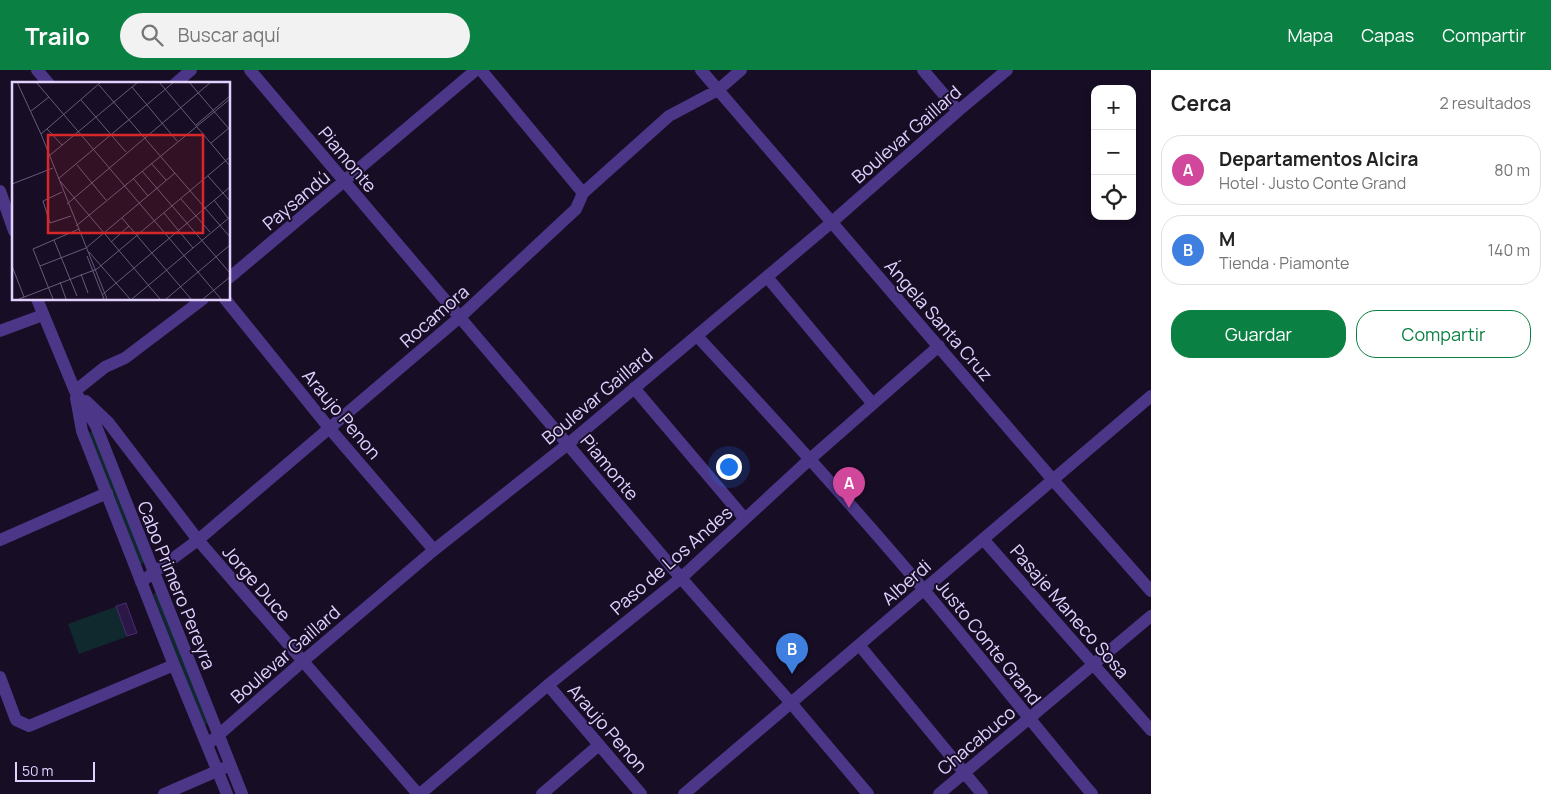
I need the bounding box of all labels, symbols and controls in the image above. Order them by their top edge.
search box [120,13,470,58]
text: Trailo [25,19,90,52]
icon: search [138,21,166,49]
text: Buscar aquí [178,22,280,48]
text: Mapa [1287,23,1333,47]
text: Capas [1361,23,1414,47]
text: Compartir [1442,23,1526,47]
street label: Boulevar Gaillard [846,80,966,188]
inset map [12,82,230,300]
map controls [1091,85,1136,220]
button: + [1091,85,1136,130]
text: Cerca [1171,89,1231,117]
text: 2 resultados [1440,92,1531,114]
street label: Piamonte [313,121,383,197]
button: − [1091,130,1136,175]
text: Departamentos Alcira [1219,146,1418,172]
text: A [1183,159,1193,181]
text: 80 m [1494,159,1530,181]
street label: Paysandú [257,165,335,235]
text: Hotel · Justo Conte Grand [1219,172,1406,194]
button: locate [1091,175,1136,220]
text: M [1219,226,1235,252]
text: B [1183,239,1193,261]
text: 140 m [1488,239,1530,261]
text: Tienda · Piamonte [1219,252,1349,274]
street label: Ángela Santa Cruz [880,254,998,386]
street label: Rocamora [394,279,474,353]
button: Guardar [1171,310,1346,358]
button: Compartir [1356,310,1531,358]
street label: Boulevar Gaillard [537,343,657,449]
street label: Araujo Penon [297,364,387,464]
street label: Piamonte [575,429,645,505]
your location [716,454,742,480]
pin: A [833,467,865,508]
street label: Cabo Primero Pereyra [132,497,222,673]
street label: Paso de Los Andes [605,500,737,620]
street label: Pasaje Maneco Sosa [1005,539,1135,683]
street label: Jorge Duce [217,540,297,626]
street label: Alberdi [876,554,936,610]
street label: Justo Conte Grand [931,574,1047,710]
street label: Boulevar Gaillard [225,600,345,708]
pin: B [776,633,808,674]
street label: Araujo Penon [563,679,653,777]
street label: Chacabuco [932,700,1020,780]
scale bar [15,759,95,782]
text: 50 m [22,761,53,780]

